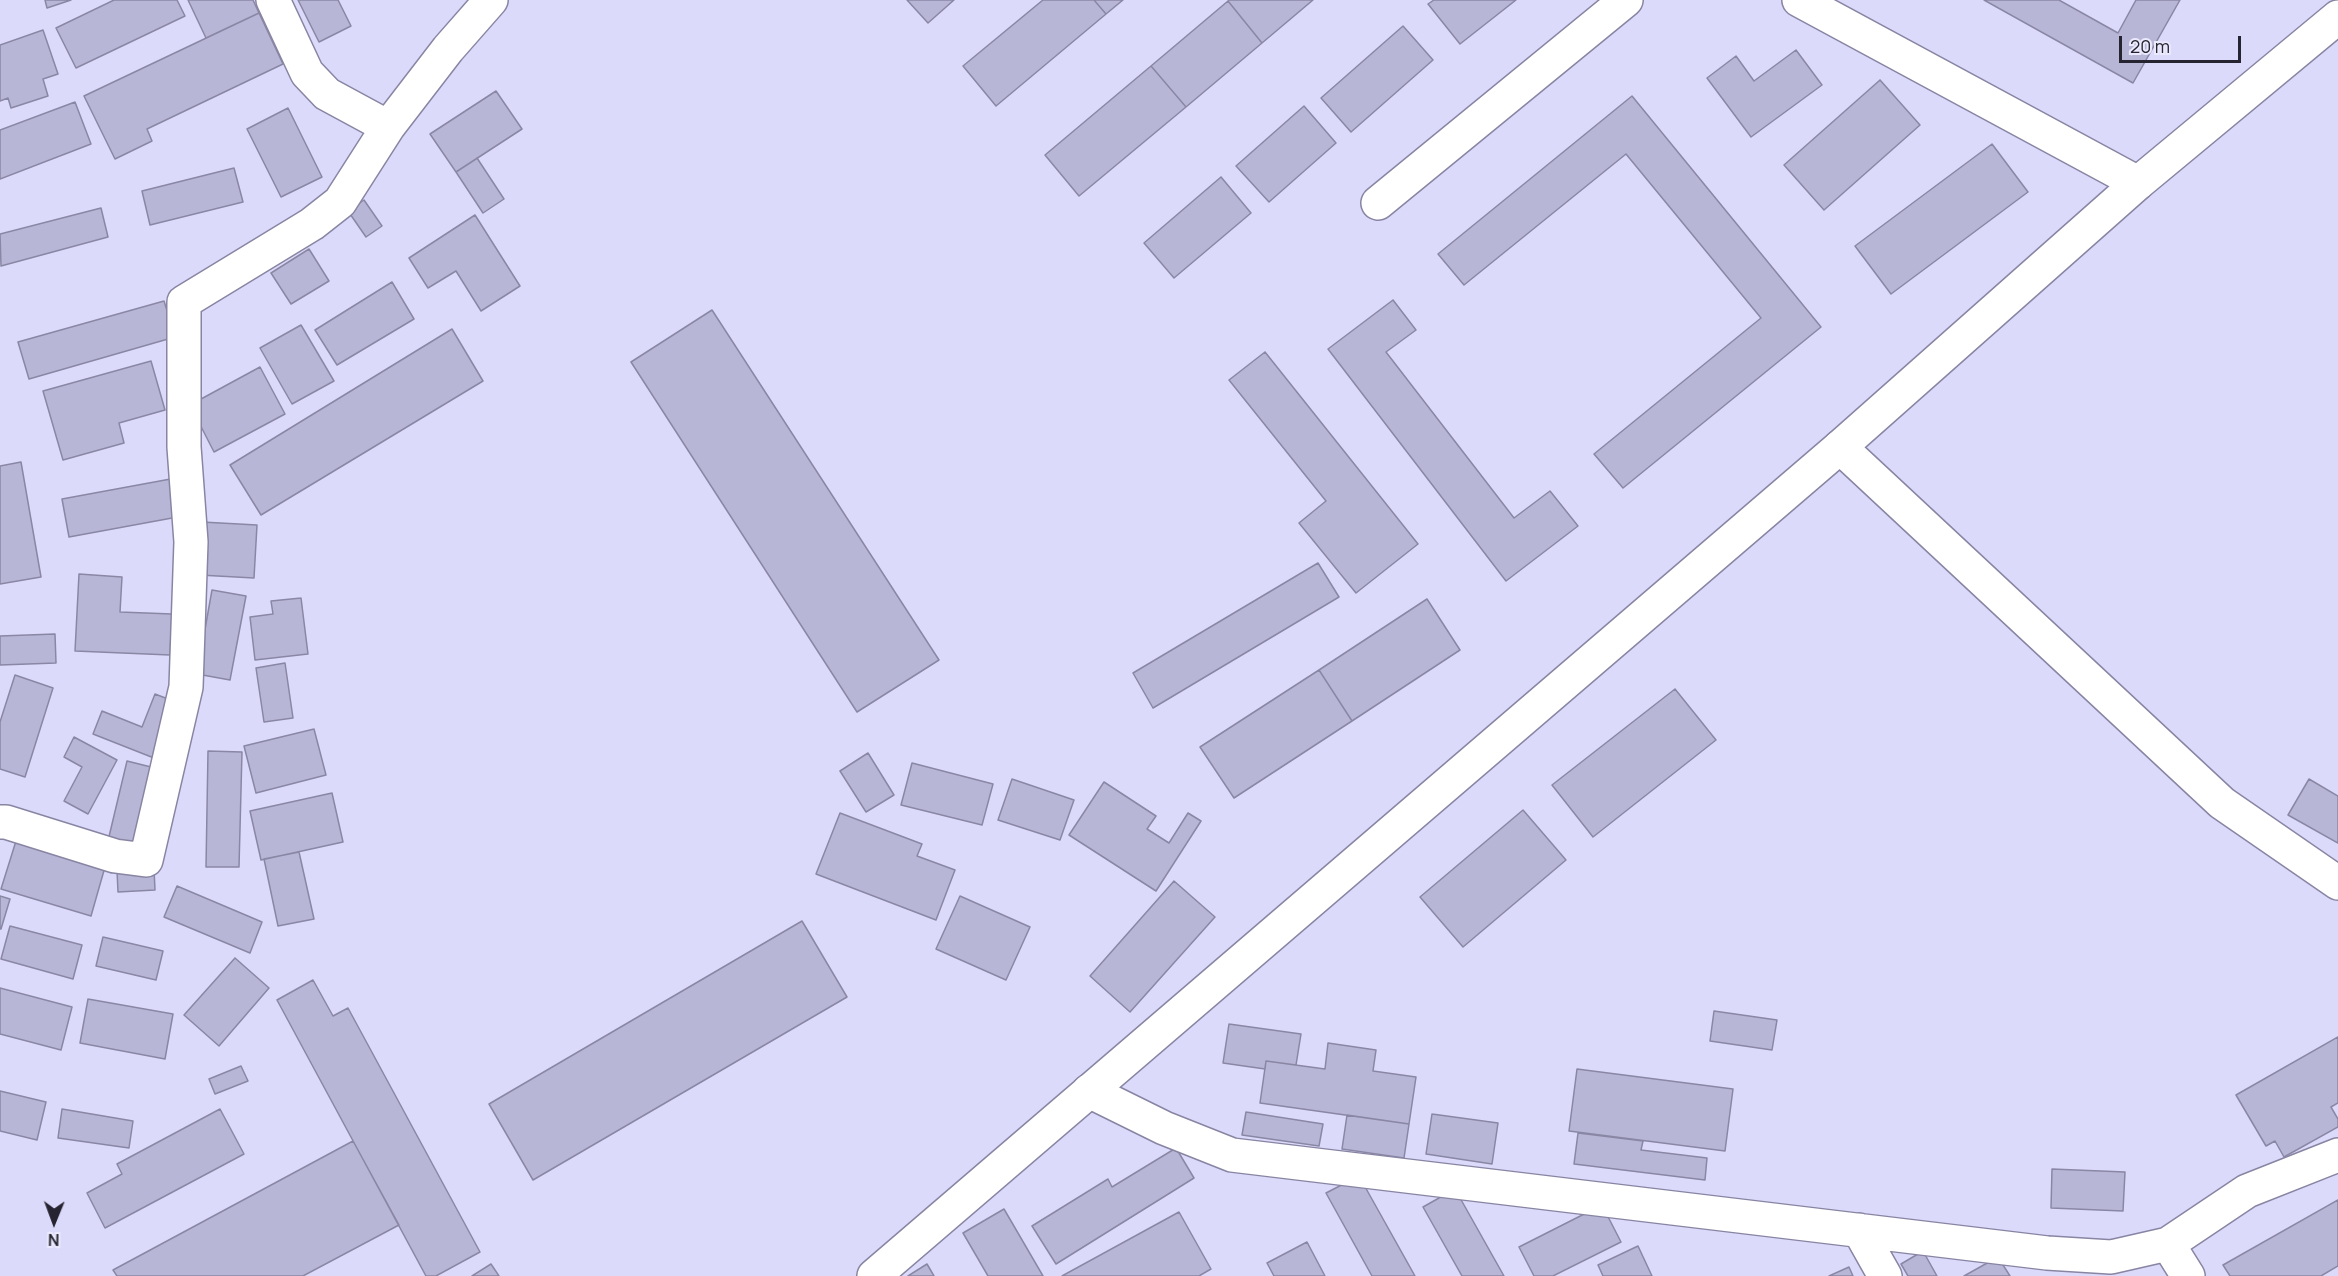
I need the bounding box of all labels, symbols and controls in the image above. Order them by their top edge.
scale bar [2122,24,2244,62]
text: 20 m [2130,34,2170,58]
north arrow [24,1192,84,1252]
text: N [48,1229,60,1251]

